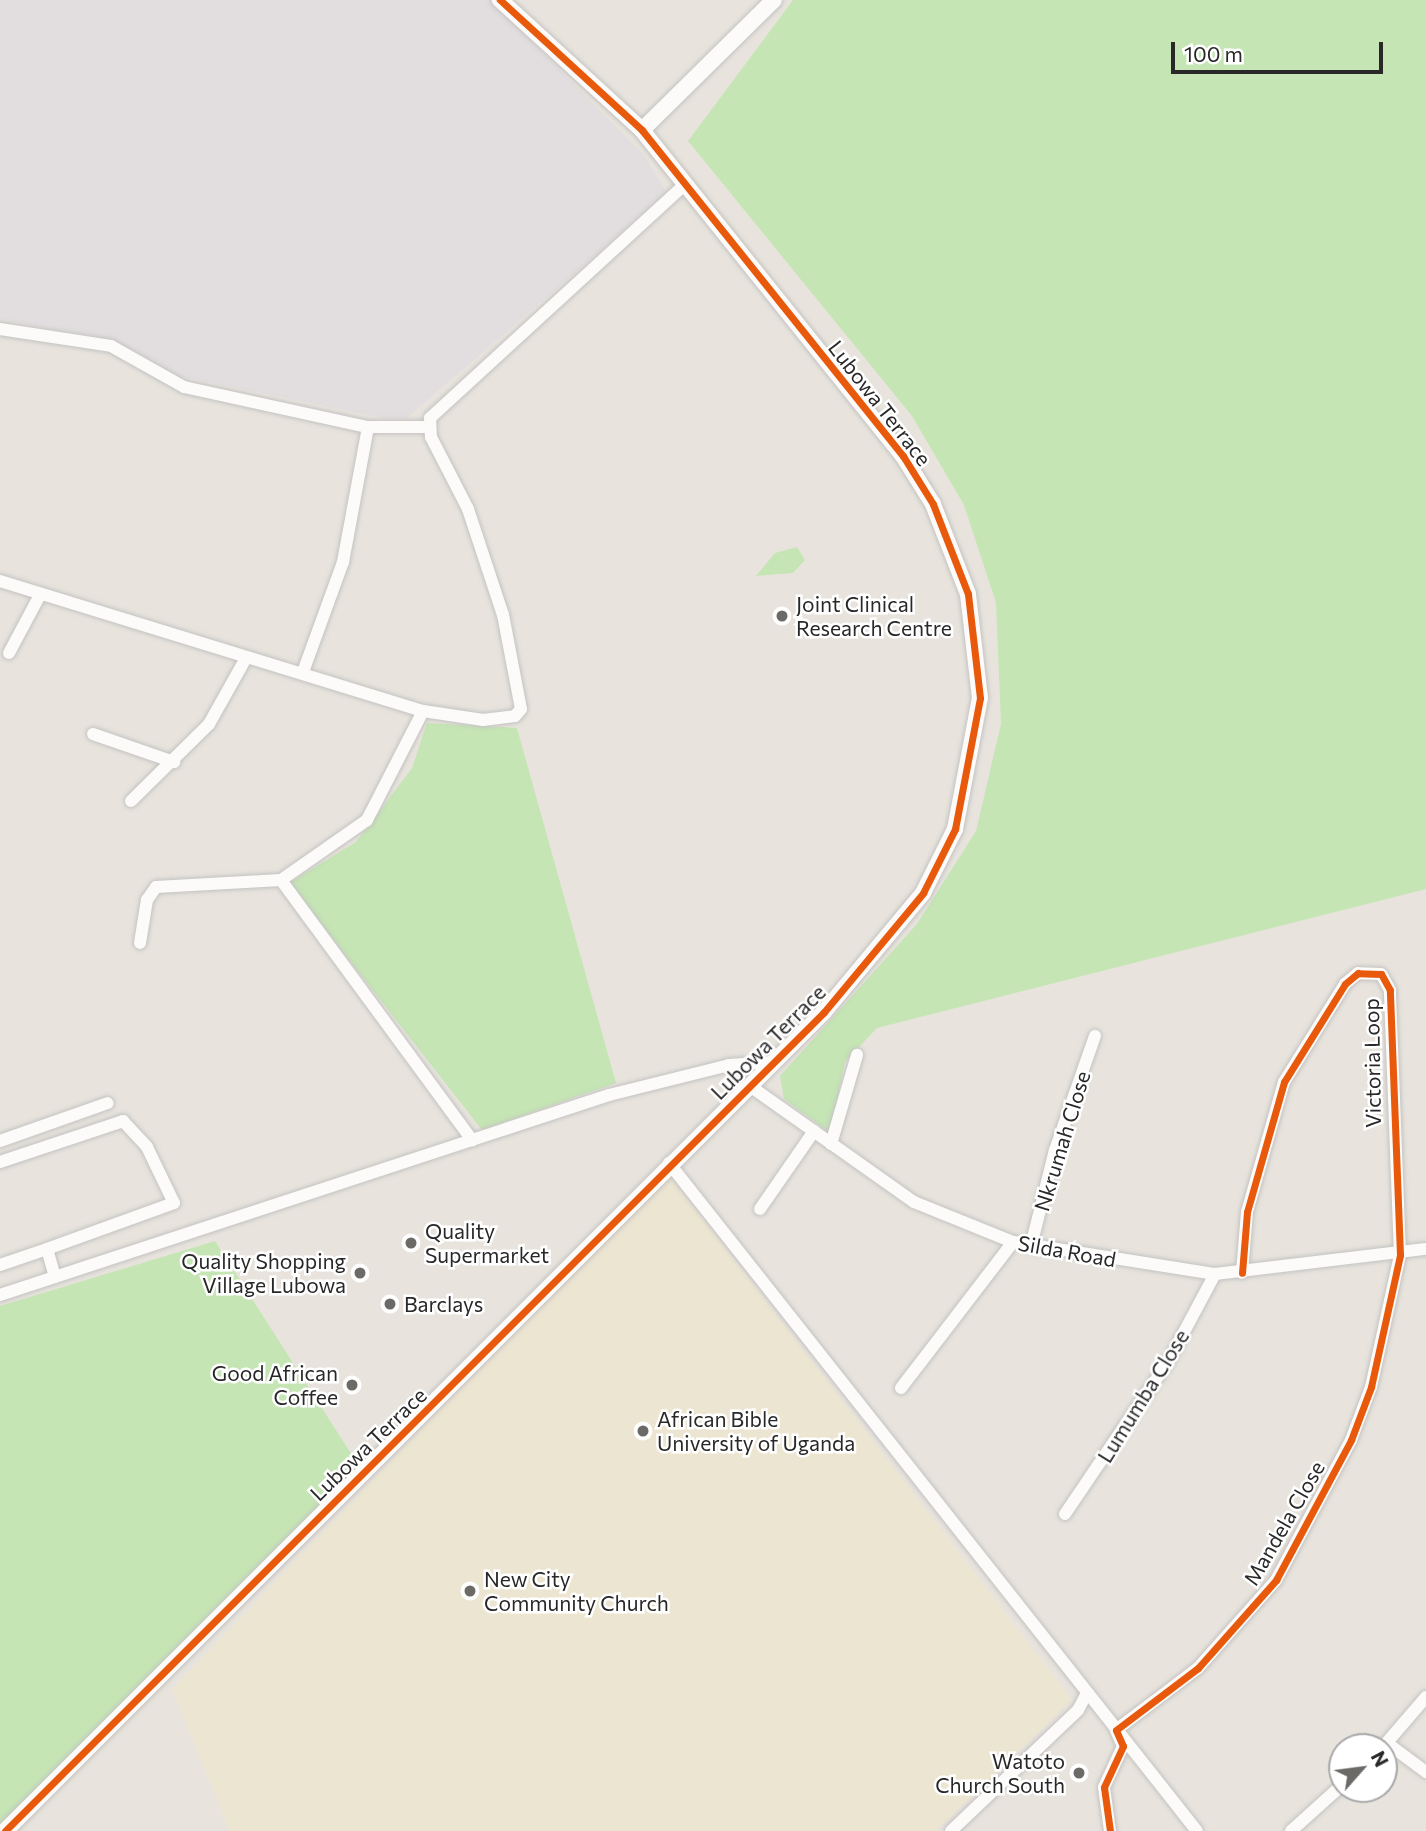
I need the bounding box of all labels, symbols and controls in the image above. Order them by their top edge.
scale bar [1174,28,1386,72]
text: 100 m [1184,41,1243,66]
street label: Lubowa Terrace [823,335,937,471]
place label: Joint Clinical Research Centre [796,591,952,641]
marker: Joint Clinical Research Centre [774,608,790,624]
street label: Lubowa Terrace [705,979,831,1105]
street label: Victoria Loop [1358,998,1386,1128]
street label: Nkrumah Close [1029,1068,1095,1214]
place label: Quality Supermarket [425,1218,549,1268]
street label: Silda Road [1016,1230,1118,1272]
marker: Quality Supermarket [403,1235,419,1251]
place label: Quality Shopping Village Lubowa [181,1248,346,1298]
marker: Quality Shopping Village Lubowa [352,1265,368,1281]
place label: Barclays [404,1291,483,1317]
marker: Barclays [382,1296,398,1312]
street label: Lumumba Close [1092,1325,1194,1467]
place label: Good African Coffee [212,1360,338,1410]
marker: Good African Coffee [344,1377,360,1393]
street label: Lubowa Terrace [305,1382,431,1506]
place label: African Bible University of Uganda [657,1406,855,1456]
marker: African Bible University of Uganda [635,1423,651,1439]
street label: Mandela Close [1238,1456,1330,1590]
place label: New City Community Church [484,1566,669,1616]
marker: New City Community Church [462,1583,478,1599]
north arrow [1328,1733,1398,1803]
text: N [1367,1747,1394,1771]
place label: Watoto Church South [935,1748,1065,1798]
marker: Watoto Church South [1071,1765,1087,1781]

